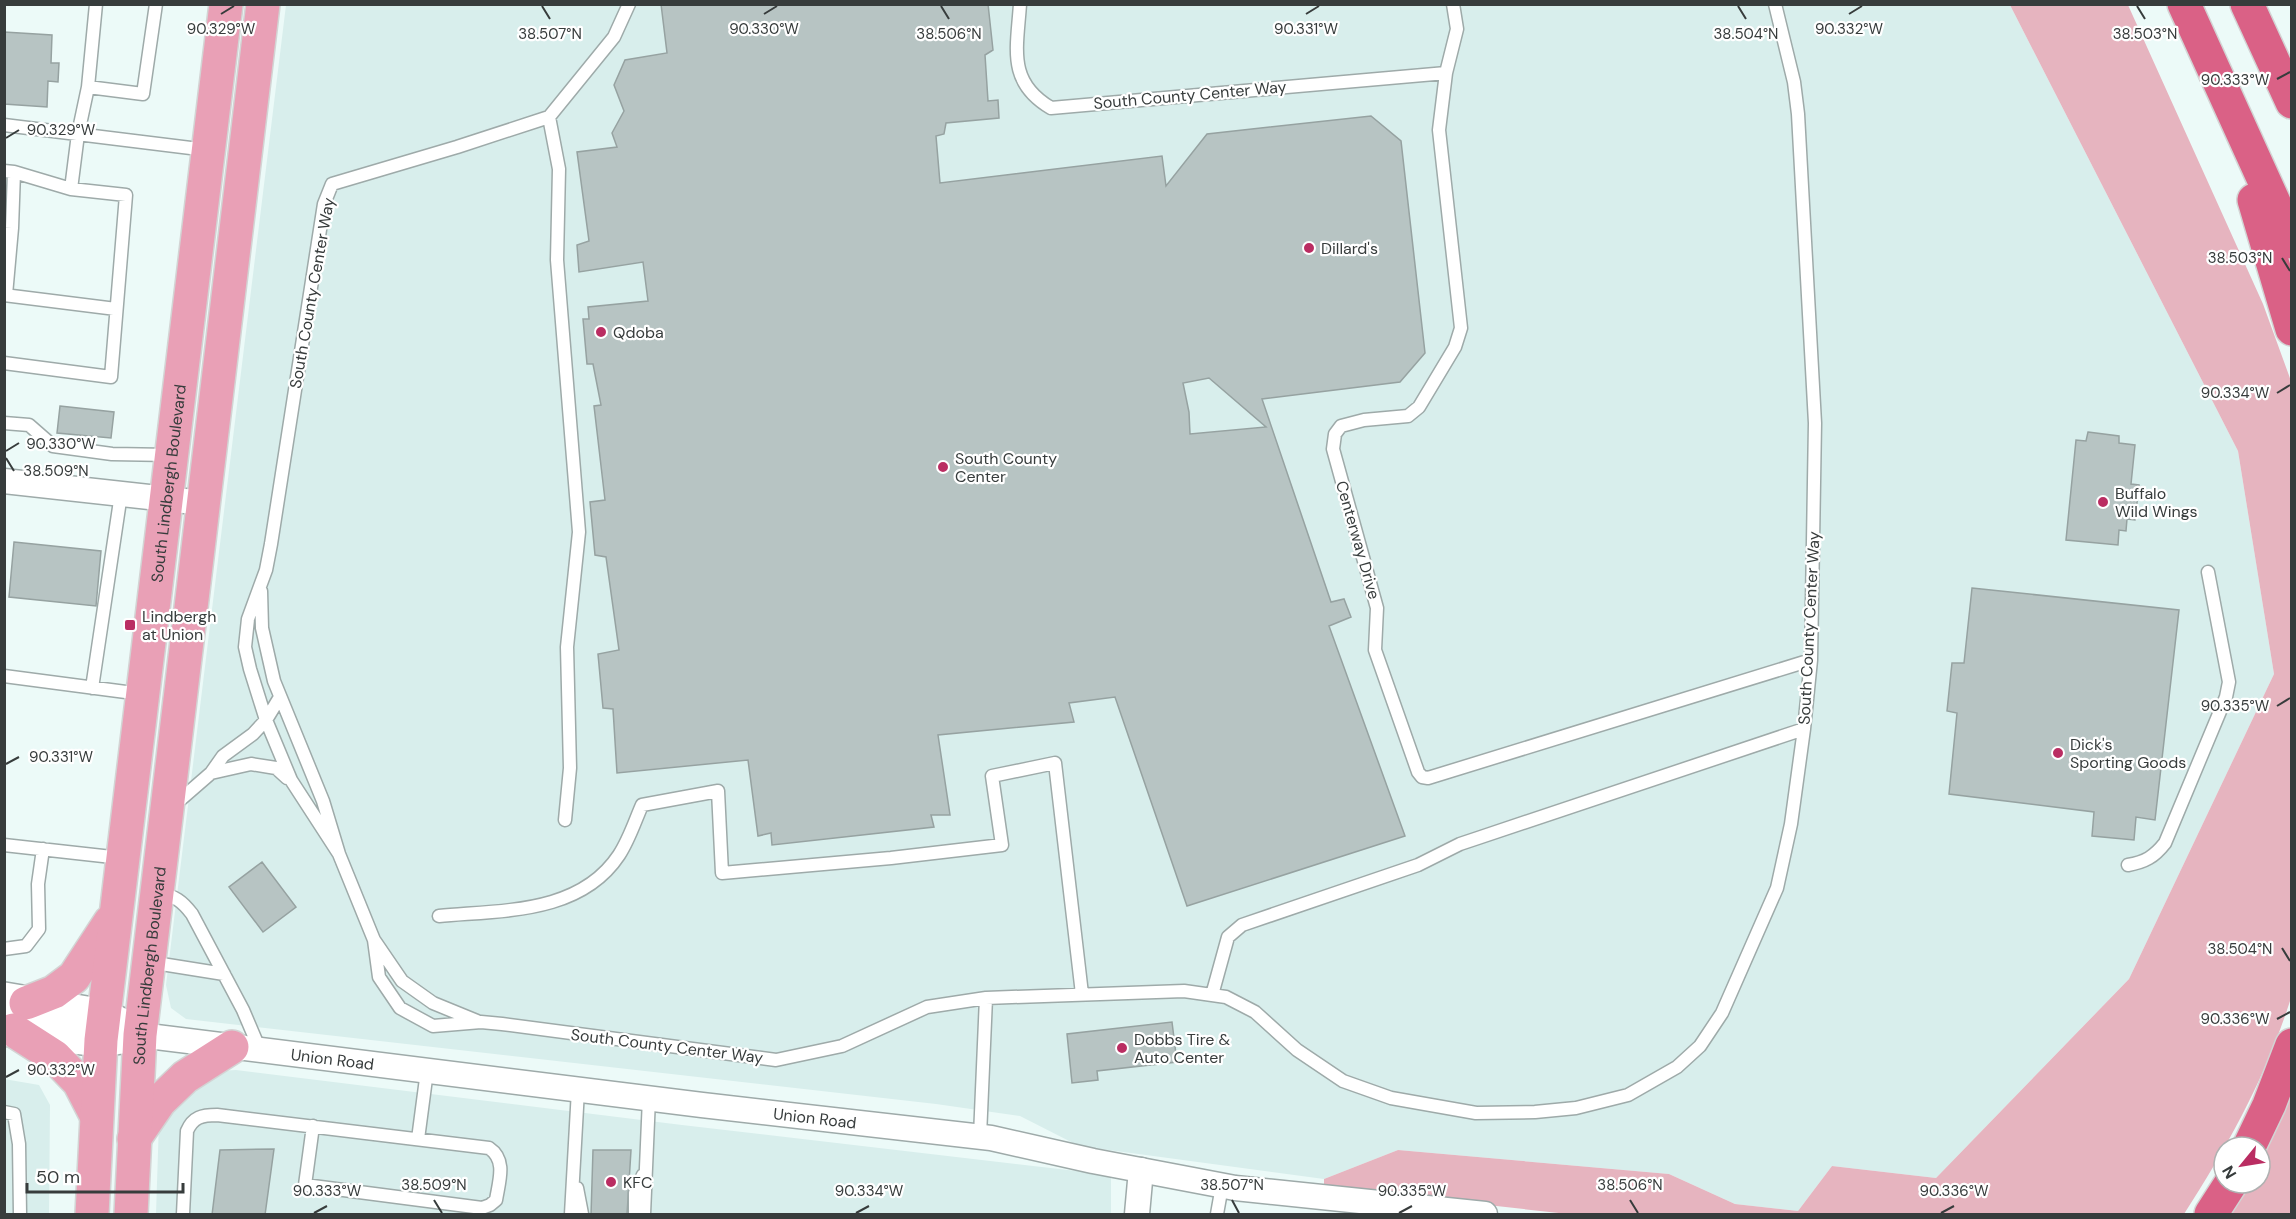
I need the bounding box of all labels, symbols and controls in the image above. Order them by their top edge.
text: 90.329°W [187,19,256,39]
text: 90.330°W [729,19,799,39]
text: 90.331°W [1274,19,1338,39]
text: 90.332°W [1815,19,1884,39]
text: 38.507°N [518,24,582,44]
text: 38.506°N [916,24,982,44]
text: 38.504°N [1714,24,1778,44]
text: 38.503°N [2113,24,2177,44]
text: 90.333°W [2201,70,2270,90]
street label: South County Center Way [1093,76,1287,114]
text: 90.329°W [27,120,96,140]
street label: South County Center Way [285,196,339,390]
place label: Dillard's [1321,238,1378,259]
marker: Dillard's [1302,241,1316,255]
text: 38.503°N [2208,248,2272,268]
place label: Qdoba [613,322,664,343]
marker: Qdoba [594,325,608,339]
street label: South Lindbergh Boulevard [146,383,191,584]
text: 90.334°W [2201,383,2270,403]
text: 90.330°W [26,434,96,454]
place label: South County Center [955,448,1057,487]
marker: South County Center [936,460,950,474]
text: 38.509°N [23,461,89,481]
street label: Centerway Drive [1331,478,1385,602]
place label: Buffalo Wild Wings [2115,483,2198,522]
marker: Buffalo Wild Wings [2096,495,2110,509]
street label: South County Center Way [1793,531,1825,725]
place label: Lindbergh at Union [142,606,216,645]
marker: Lindbergh at Union [123,618,137,632]
text: 90.335°W [2201,696,2270,716]
place label: Dick's Sporting Goods [2070,734,2186,773]
marker: Dick's Sporting Goods [2051,746,2065,760]
text: 90.331°W [29,747,93,767]
street label: South Lindbergh Boulevard [128,865,171,1066]
text: 38.504°N [2208,939,2272,959]
text: 90.336°W [2201,1009,2270,1029]
street label: South County Center Way [570,1024,764,1068]
place label: Dobbs Tire & Auto Center [1134,1029,1231,1068]
marker: Dobbs Tire & Auto Center [1115,1041,1129,1055]
street label: Union Road [290,1043,375,1075]
text: 90.332°W [27,1060,96,1080]
street label: Union Road [772,1103,858,1133]
north arrow [2212,1135,2272,1195]
scale bar [27,1156,183,1194]
text: N [2217,1162,2241,1183]
text: 50 m [36,1165,80,1189]
place label: KFC [623,1172,652,1193]
text: 38.509°N [401,1175,467,1195]
marker: KFC [604,1175,618,1189]
text: 38.507°N [1200,1175,1264,1195]
text: 38.506°N [1597,1175,1663,1195]
text: 90.333°W [293,1181,362,1201]
text: 90.334°W [835,1181,904,1201]
text: 90.335°W [1378,1181,1447,1201]
text: 90.336°W [1920,1181,1989,1201]

